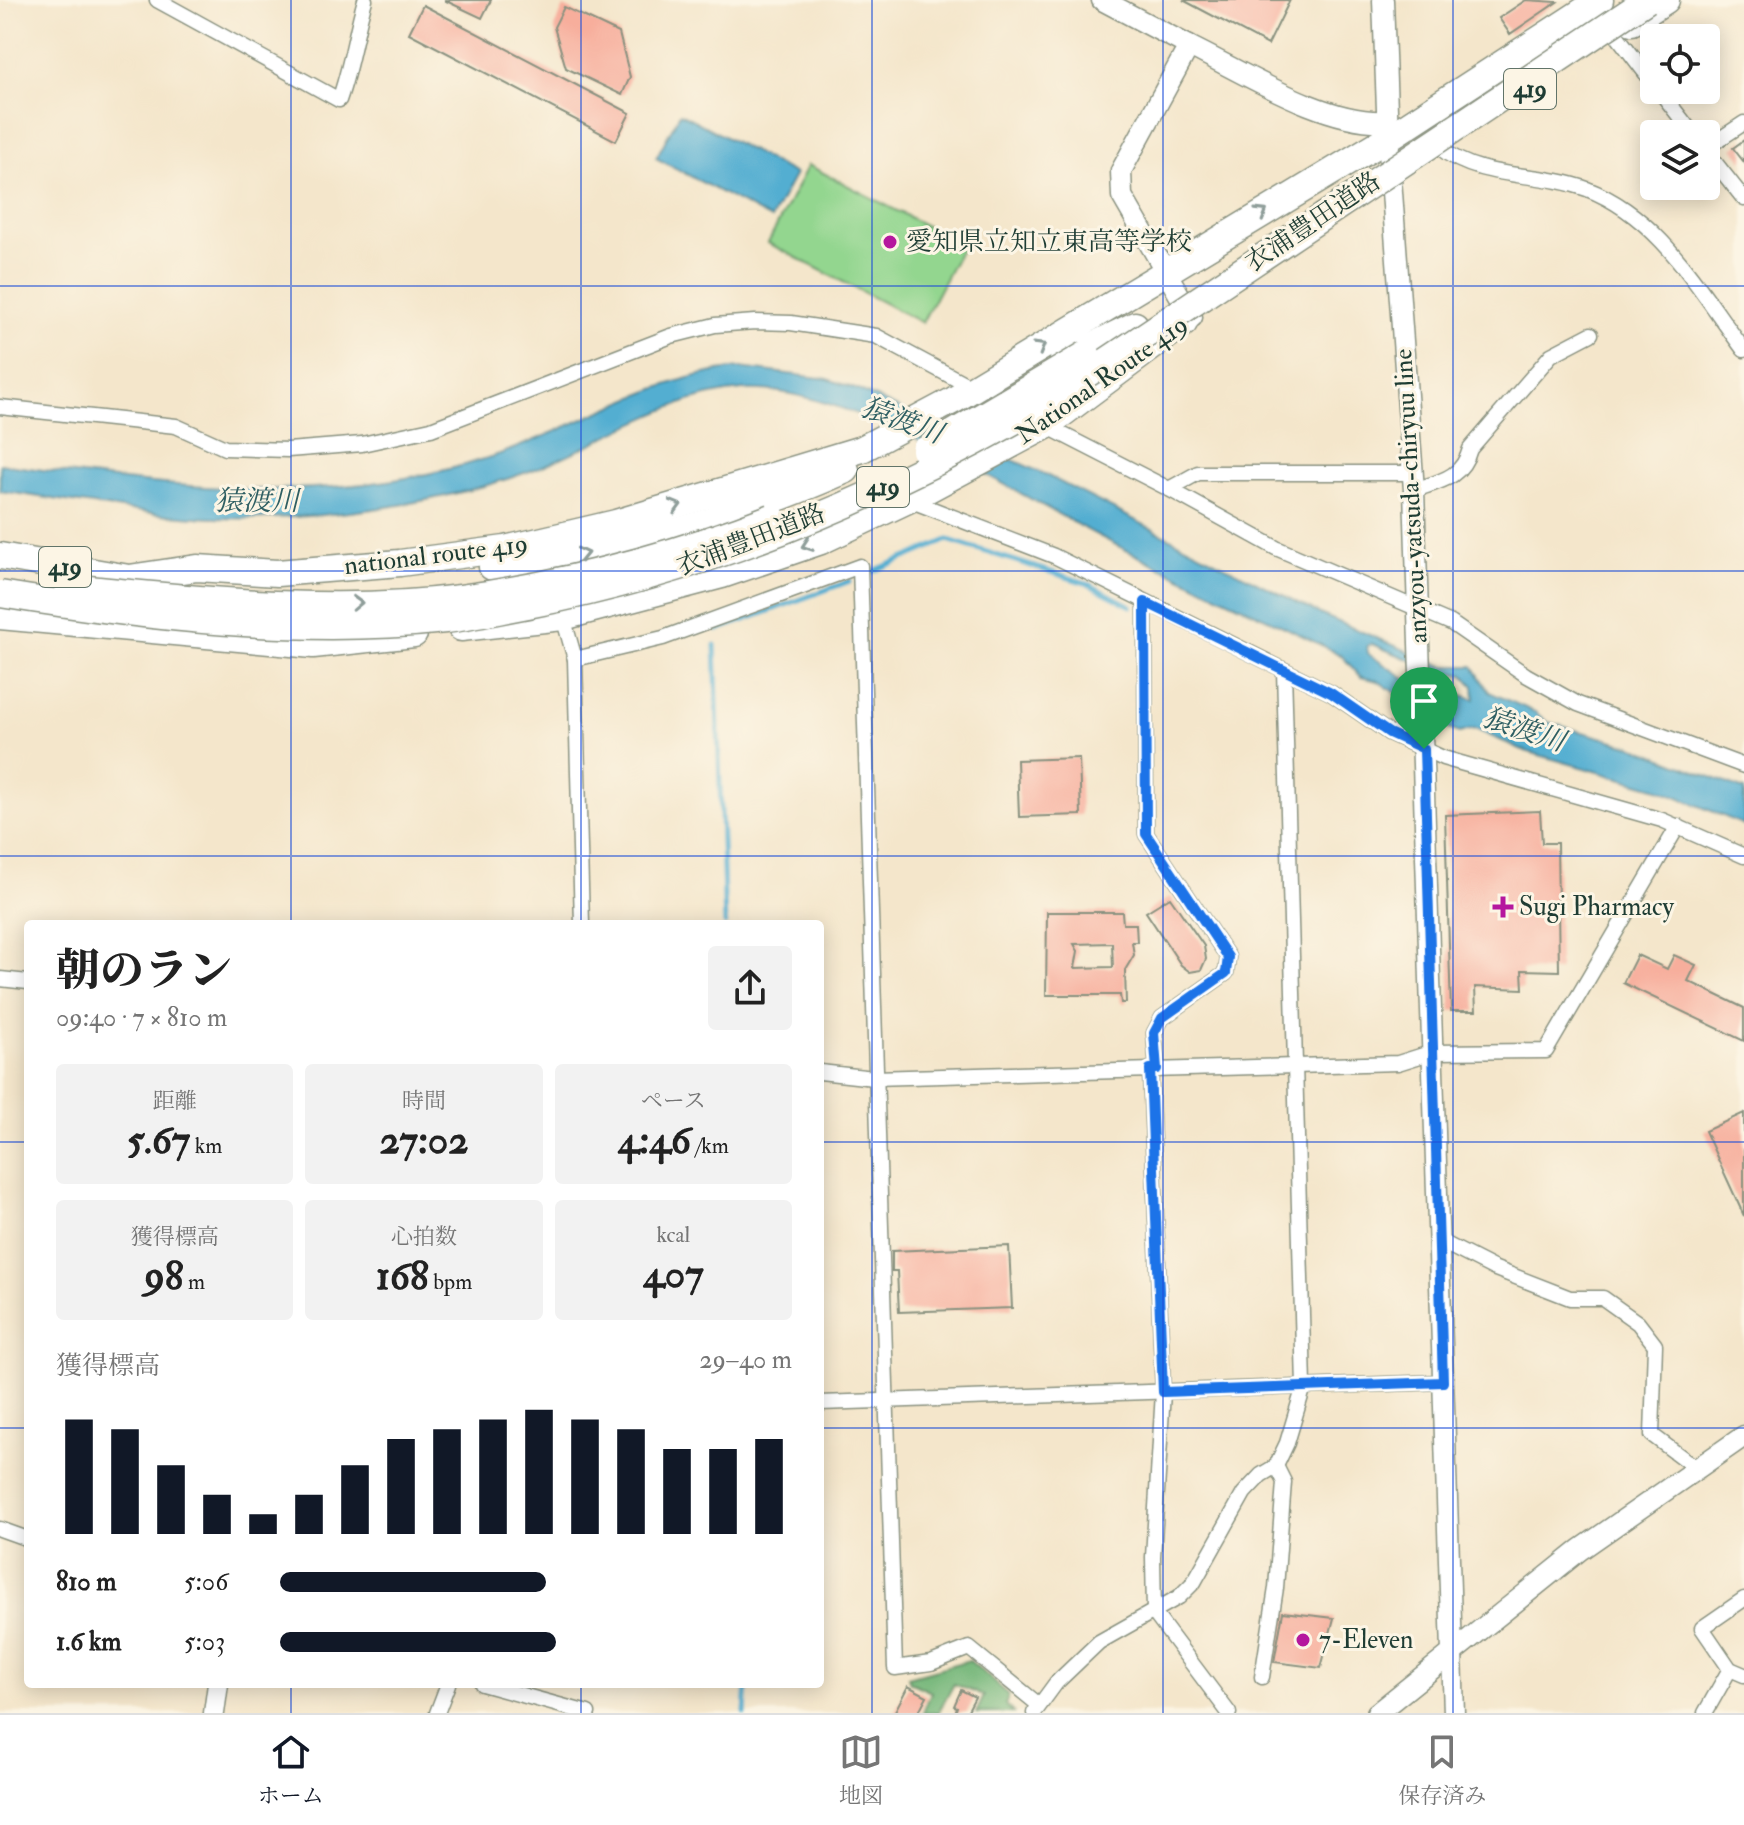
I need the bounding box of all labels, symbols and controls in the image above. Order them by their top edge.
map controls [1640,24,1720,200]
button: locate [1640,24,1720,104]
road number: 419 [1504,69,1556,109]
button: layers [1640,120,1720,200]
street label: 衣浦豊田道路 [1239,165,1387,279]
one-way arrow [1253,207,1268,223]
place label: 愛知県立知立東高等学校 [906,226,1192,258]
marker: 愛知県立知立東高等学校 [881,233,899,251]
street label: National Route 419 [1010,309,1194,451]
one-way arrow [1031,342,1046,357]
street label: anzyou-yatsuda-chiryuu line [1387,348,1435,644]
water label: 猿渡川 [857,390,950,453]
road number: 419 [857,467,909,507]
water label: 猿渡川 [215,484,302,519]
street label: 衣浦豊田道路 [672,497,830,583]
one-way arrow [668,499,682,515]
street label: national route 419 [342,528,530,582]
one-way arrow [801,536,815,552]
one-way arrow [575,546,589,563]
road number: 419 [39,547,91,587]
one-way arrow [351,594,364,611]
pin [1390,667,1458,749]
icon: arrive [1402,679,1446,723]
water label: 猿渡川 [1479,700,1572,761]
place label: Sugi Pharmacy [1519,891,1675,923]
marker: Sugi Pharmacy [1494,898,1512,916]
text: 朝のラン [56,944,232,999]
button: share [708,946,792,1030]
text: 09:40 · 7 × 810 m [56,1002,227,1034]
text: 距離 [153,1087,197,1115]
text: 時間 [402,1087,446,1115]
text: ペース [641,1087,706,1115]
text: 5.67 [127,1115,190,1166]
text: 27:02 [379,1115,469,1166]
text: 4:46 [618,1115,691,1166]
text: km [190,1132,222,1160]
text: /km [691,1132,729,1160]
text: kcal [656,1221,690,1249]
text: 獲得標高 [131,1223,219,1251]
text: 心拍数 [391,1223,457,1251]
text: 407 [643,1249,704,1300]
text: 98 [144,1251,183,1302]
text: 168 [376,1251,429,1302]
text: m [183,1268,205,1296]
text: bpm [429,1268,472,1296]
text: 29–40 m [699,1344,792,1376]
text: 獲得標高 [56,1350,160,1382]
text: 810 m [56,1566,116,1598]
text: 5:06 [184,1566,228,1598]
place label: 7-Eleven [1319,1624,1413,1656]
text: 1.6 km [56,1626,121,1658]
text: 5:03 [184,1626,225,1658]
marker: 7-Eleven [1294,1631,1312,1649]
tab: ホーム [258,1730,324,1810]
tab: 地図 [839,1730,883,1810]
tab: 保存済み [1398,1730,1486,1810]

